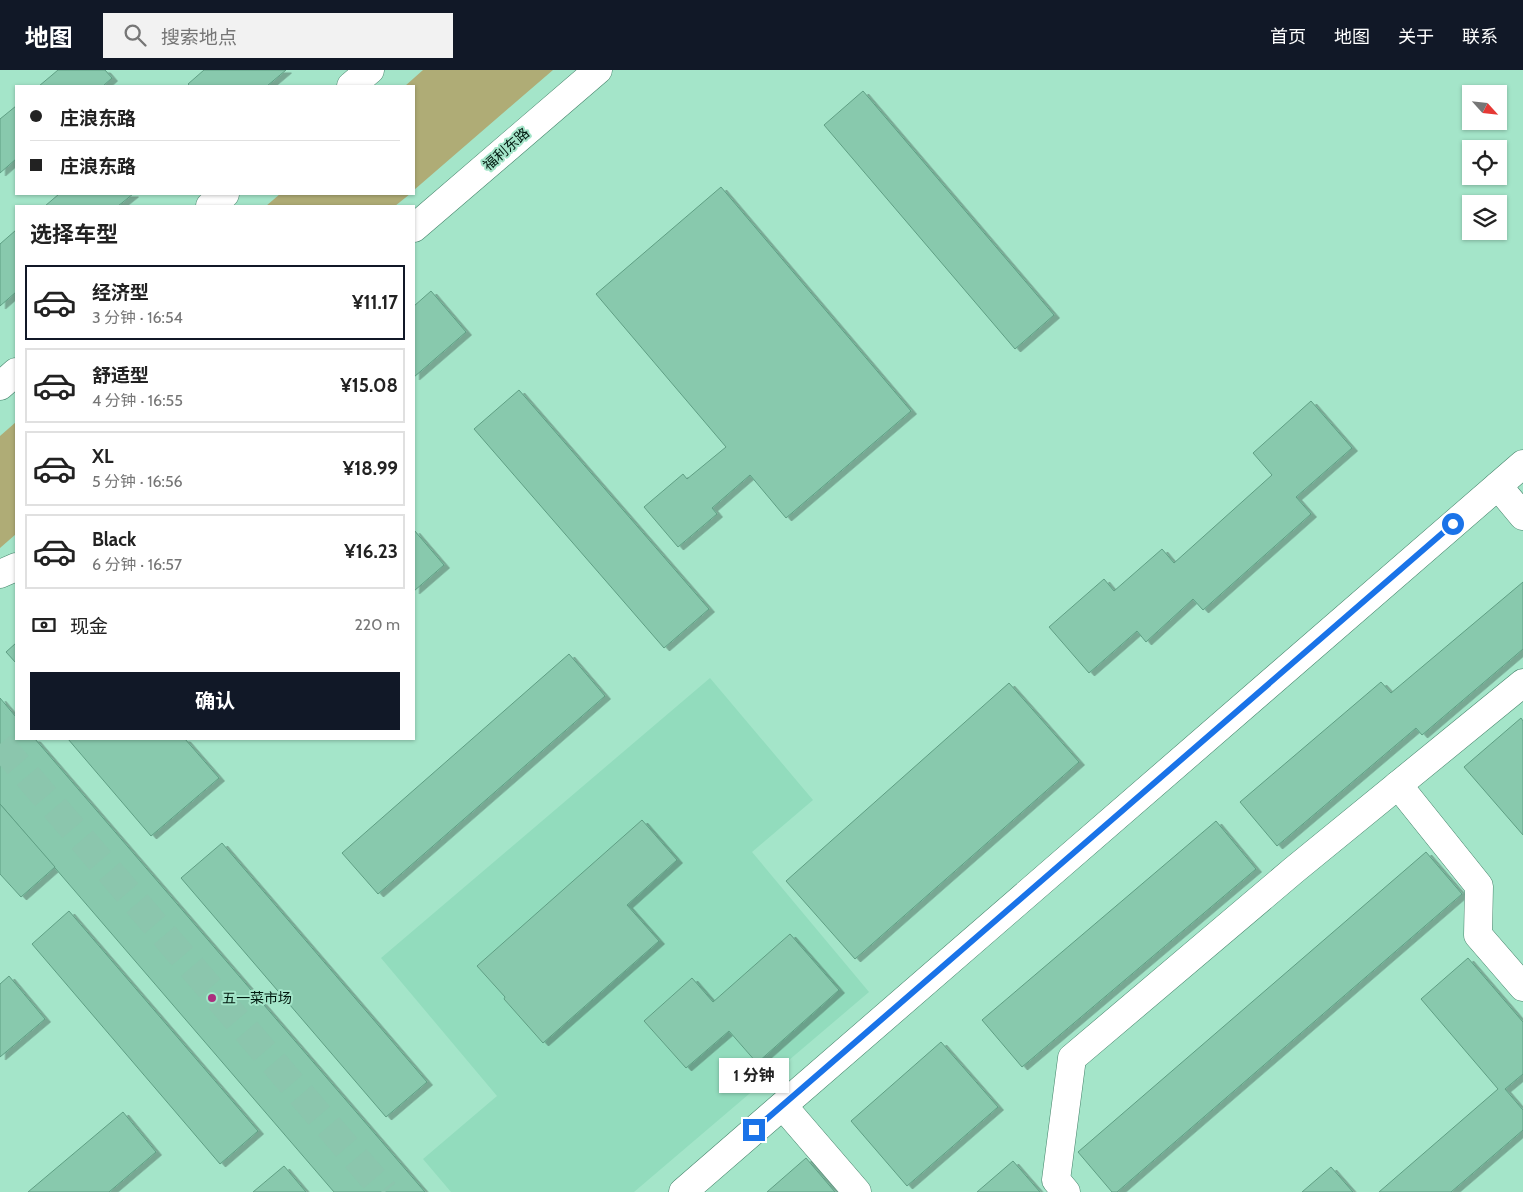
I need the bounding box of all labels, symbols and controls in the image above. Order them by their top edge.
search box [103,13,453,58]
icon: search [121,21,149,49]
text: 地图 [25,23,73,52]
text: 搜索地点 [161,26,237,49]
text: 首页 [1270,26,1306,48]
text: 地图 [1334,26,1370,48]
text: 关于 [1398,26,1434,48]
text: 联系 [1462,26,1498,48]
north arrow [1462,85,1508,130]
map controls [1462,85,1507,240]
text: 庄浪东路 [60,107,136,130]
street label: 福利东路 [479,124,533,174]
button: locate [1462,140,1507,185]
text: 庄浪东路 [60,155,136,178]
button: layers [1462,195,1507,240]
text: 选择车型 [30,221,118,248]
icon: car [32,280,77,325]
text: 经济型 [92,281,149,304]
text: ¥11.17 [352,291,398,314]
text: 3 分钟 · 16:54 [92,308,183,327]
icon: car [32,363,77,408]
text: 舒适型 [92,364,149,387]
text: ¥15.08 [340,374,398,397]
text: 4 分钟 · 16:55 [92,391,183,410]
text: XL [92,445,113,468]
icon: car [32,446,77,491]
text: ¥18.99 [343,457,398,480]
text: 5 分钟 · 16:56 [92,472,183,491]
route start [1442,513,1464,535]
text: Black [92,528,136,551]
icon: car [32,529,77,574]
text: ¥16.23 [344,540,398,563]
text: 6 分钟 · 16:57 [92,555,182,574]
icon: cash [30,611,58,639]
text: 现金 [70,615,108,638]
text: 220 m [354,615,400,634]
button: 确认 [30,672,400,730]
place label: 五一菜市场 [222,989,292,1007]
marker: 五一菜市场 [206,992,218,1004]
callout: 1 分钟 [719,1058,789,1092]
text: 1 分钟 [733,1066,775,1085]
route end [743,1119,765,1141]

